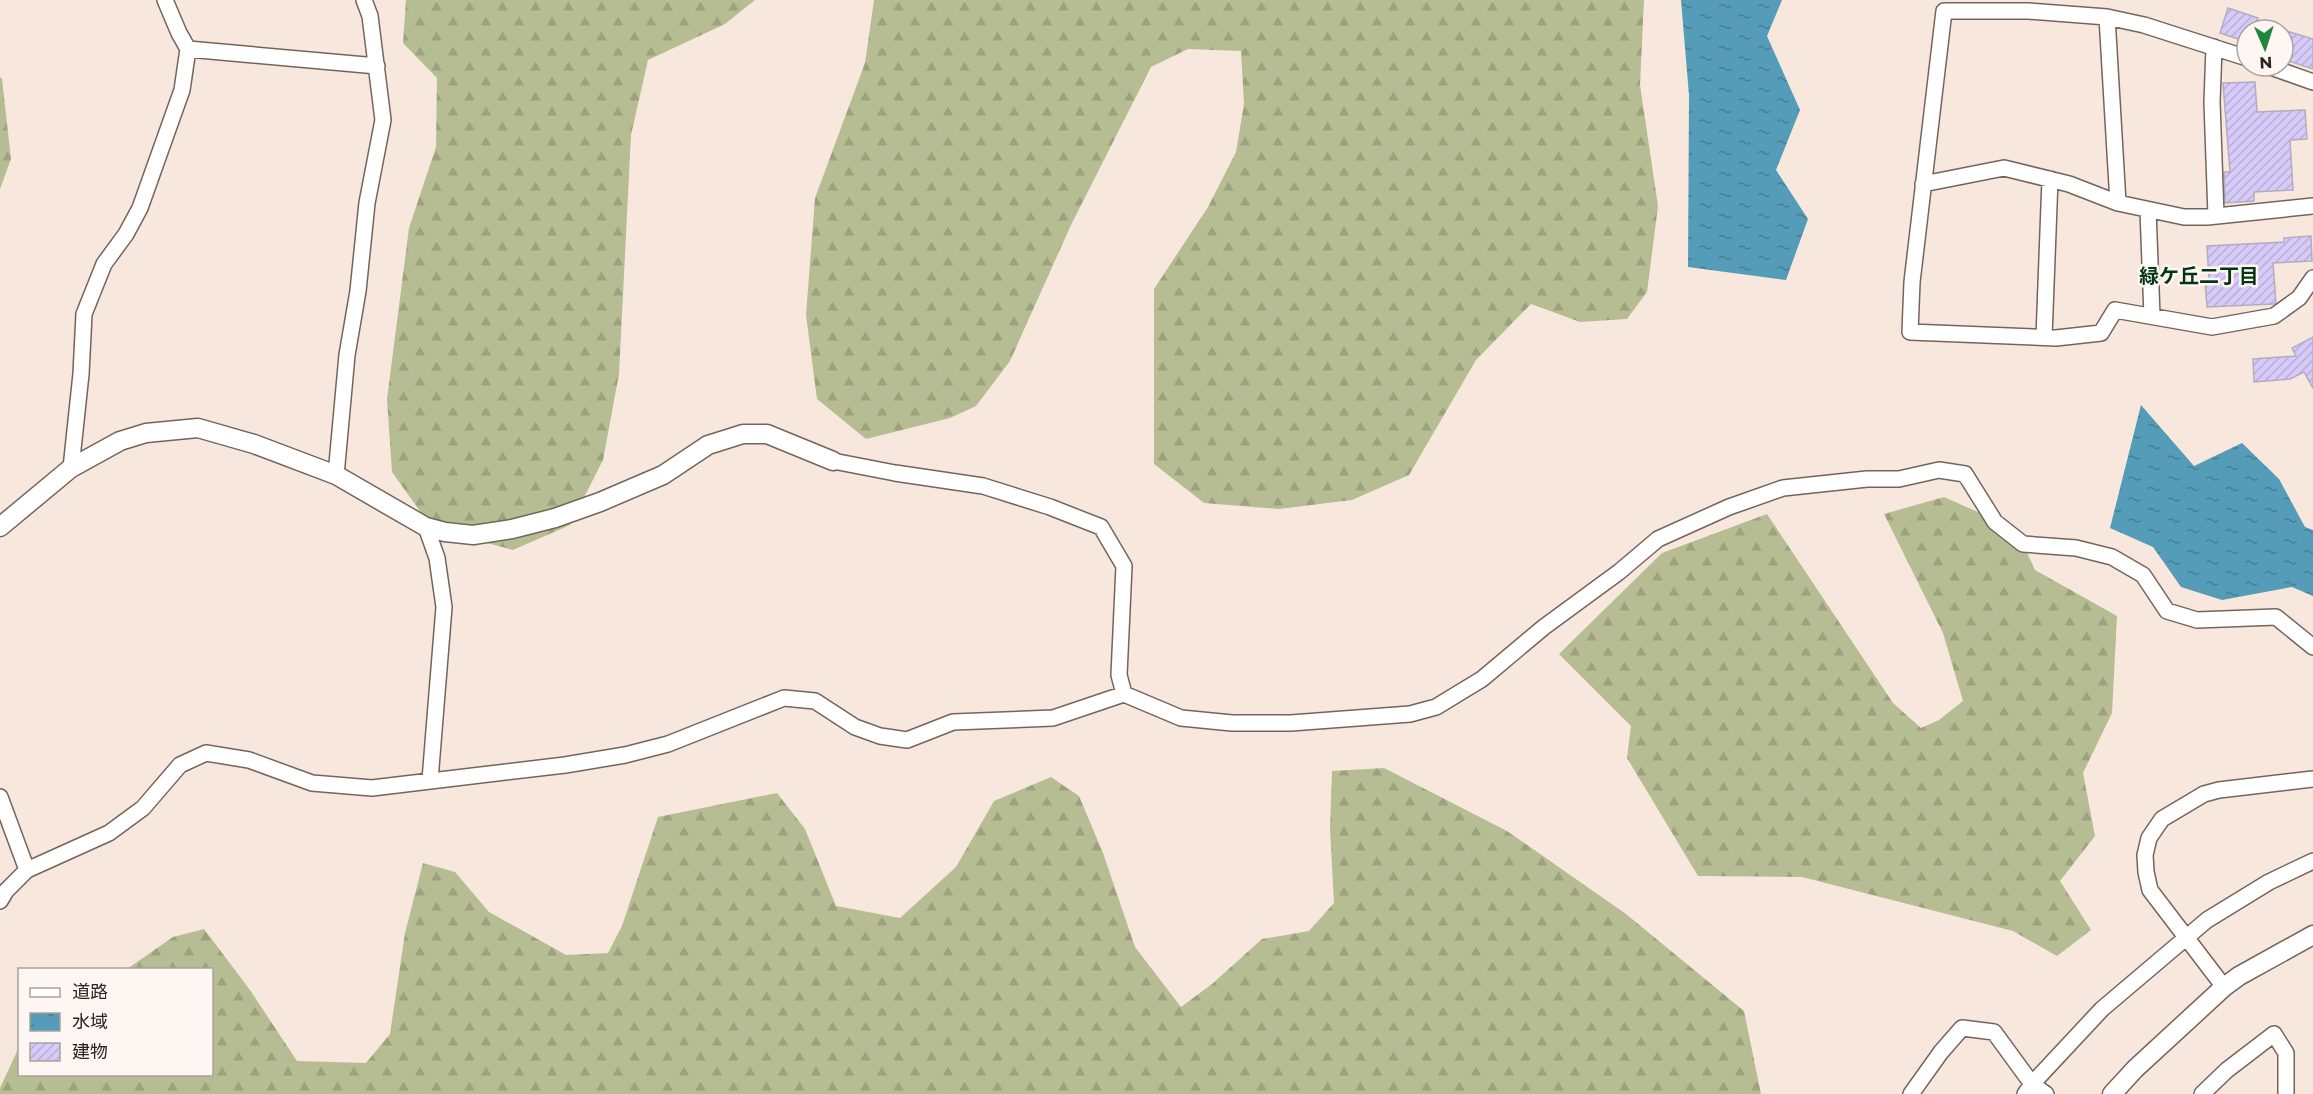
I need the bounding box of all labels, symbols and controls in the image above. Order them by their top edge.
north arrow [2235,18,2295,78]
text: N [2259,53,2273,72]
district label: 緑ケ丘二丁目 [2139,264,2259,288]
legend [18,968,213,1076]
text: 道路 [72,981,108,1003]
text: 水域 [72,1011,108,1033]
text: 建物 [72,1041,108,1063]

